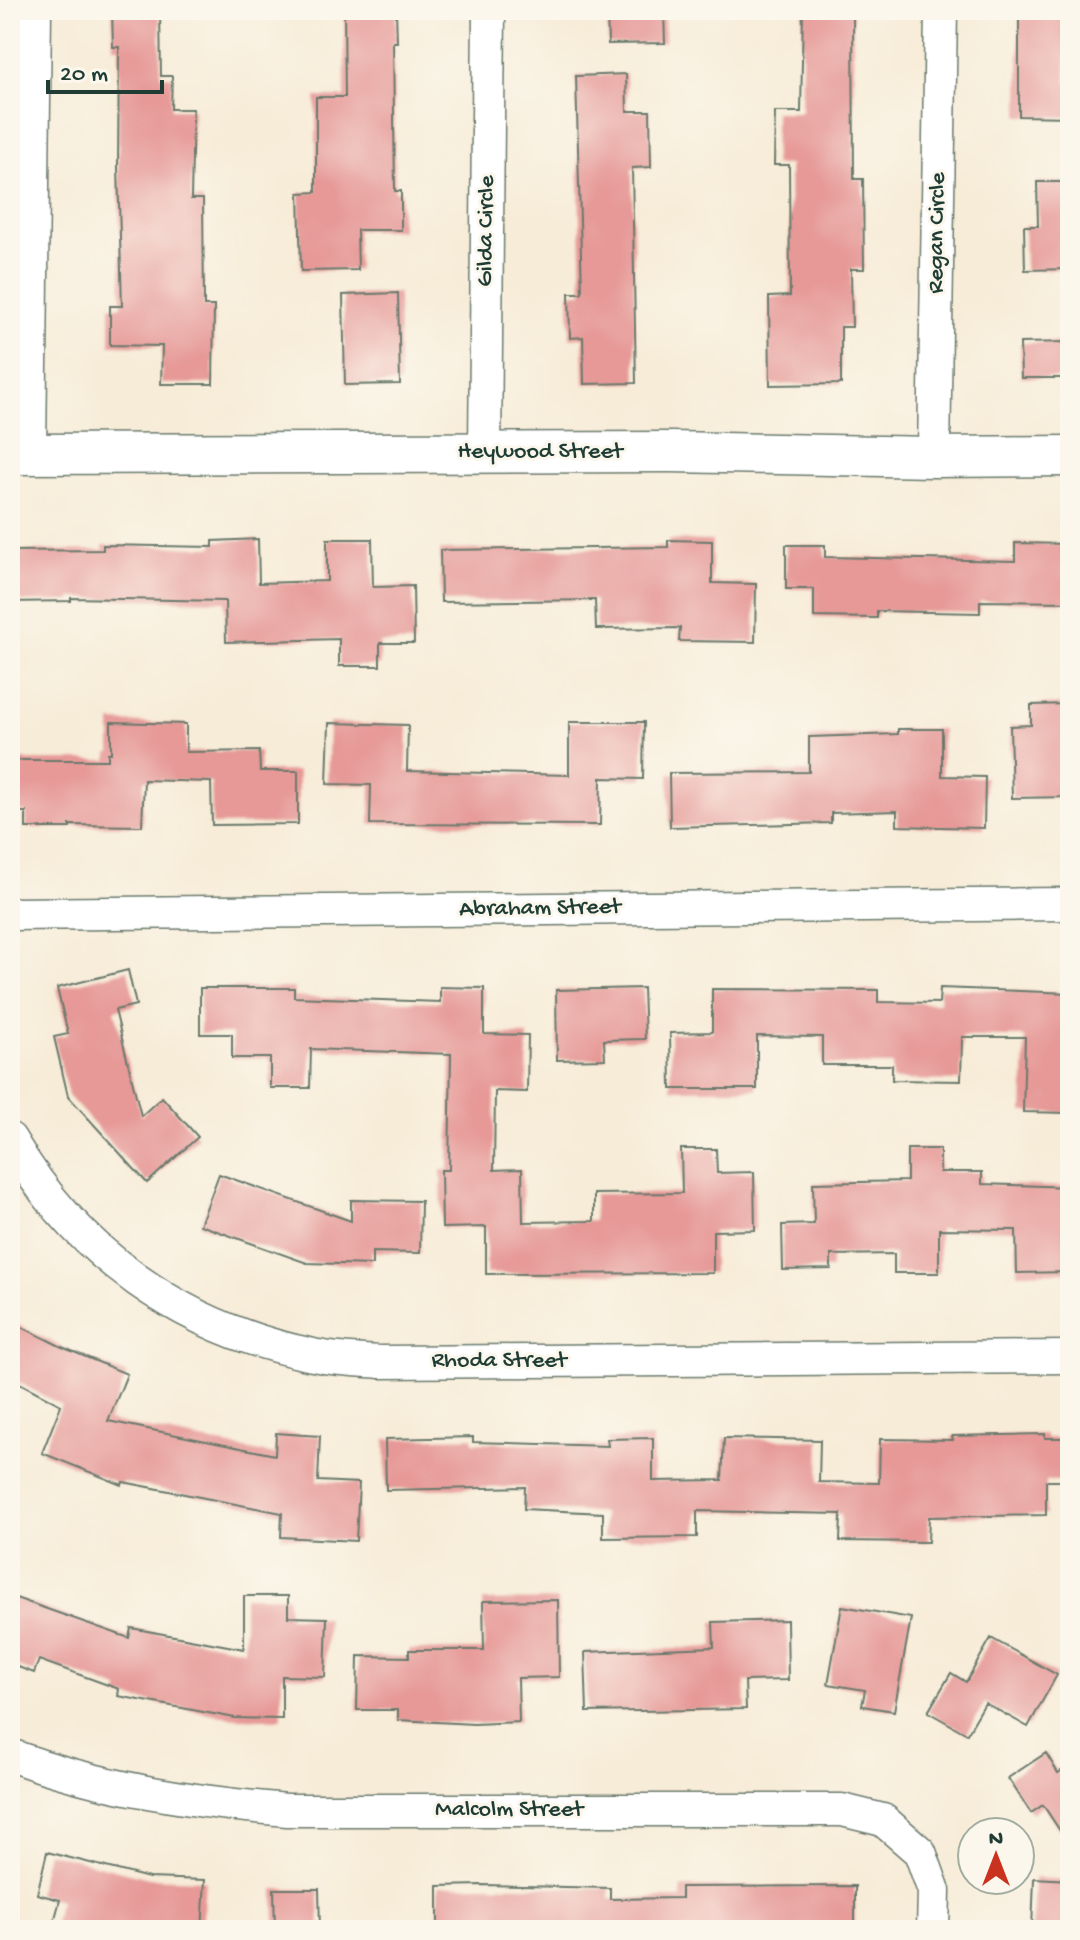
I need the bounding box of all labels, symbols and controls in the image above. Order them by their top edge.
scale bar [48,44,162,94]
text: 20 m [60,61,108,90]
street label: Regan Circle [922,171,954,294]
street label: Gilda Circle [472,175,502,287]
street label: Heywood Street [457,438,625,467]
street label: Abraham Street [459,893,623,925]
street label: Rhoda Street [432,1347,569,1376]
street label: Malcolm Street [435,1796,585,1825]
north arrow [956,1816,1036,1896]
text: N [989,1827,1003,1853]

